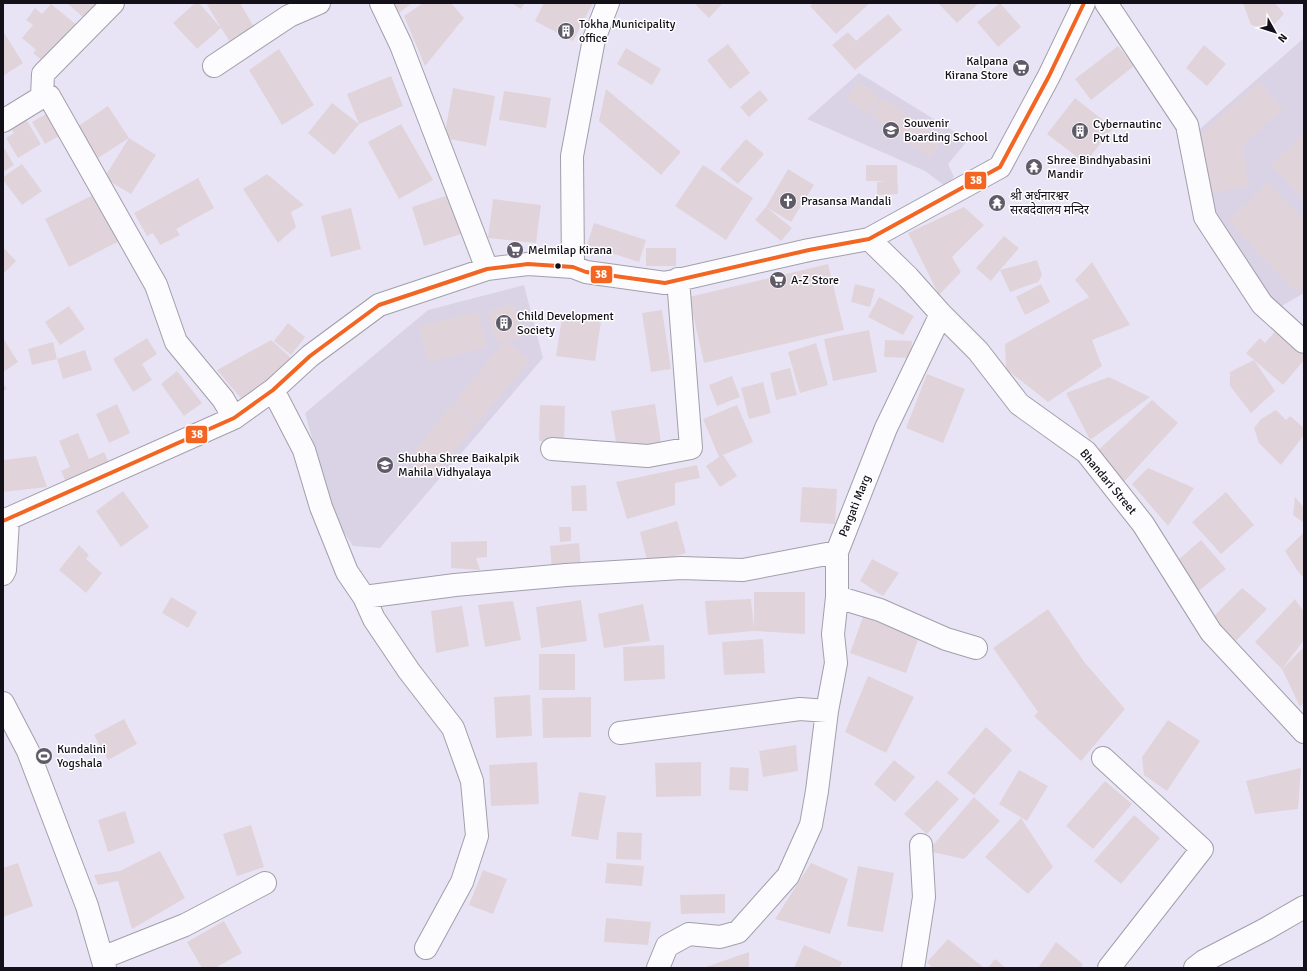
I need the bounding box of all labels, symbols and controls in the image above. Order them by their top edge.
north arrow [1255,12,1295,52]
place label: Tokha Municipality office [579,17,676,46]
building icon: Tokha Municipality office [556,21,576,41]
text: N [1275,31,1290,45]
place label: Kalpana Kirana Store [945,54,1008,83]
supermarket icon: Kalpana Kirana Store [1011,58,1031,78]
place label: Souvenir Boarding School [904,116,988,145]
place label: Cybernautinc Pvt Ltd [1093,117,1162,146]
school or university icon: Souvenir Boarding School [881,120,901,140]
building icon: Cybernautinc Pvt Ltd [1070,121,1090,141]
place label: Shree Bindhyabasini Mandir [1047,153,1151,182]
temple icon: Shree Bindhyabasini Mandir [1024,157,1044,177]
line badge: 38 [964,171,987,190]
text: 38 [970,174,982,187]
place label: श्री अर्धनारश्वर सरबदेवालय मन्दिर [1010,188,1090,218]
church icon: Prasansa Mandali [778,191,798,211]
temple icon: श्री अर्धनारश्वर सरबदेवालय मन्दिर [987,193,1007,213]
place label: Prasansa Mandali [801,194,891,209]
supermarket icon: Melmilap Kirana [505,240,525,260]
place label: Melmilap Kirana [528,243,612,258]
unlabelled marker [553,261,563,271]
line badge: 38 [590,265,613,284]
text: 38 [595,268,607,281]
supermarket icon: A-Z Store [768,270,788,290]
place label: A-Z Store [791,273,839,288]
place label: Child Development Society [517,309,614,338]
building icon: Child Development Society [494,313,514,333]
line badge: 38 [185,425,208,444]
text: 38 [191,428,203,441]
street label: Bhandari Street [1076,446,1140,518]
place label: Shubha Shree Baikalpik Mahila Vidhyalaya [398,451,519,480]
school or university icon: Shubha Shree Baikalpik Mahila Vidhyalaya [375,455,395,475]
street label: Pargati Marg [836,473,874,539]
place label: Kundalini Yogshala [57,742,106,771]
sports icon: Kundalini Yogshala [34,746,54,766]

